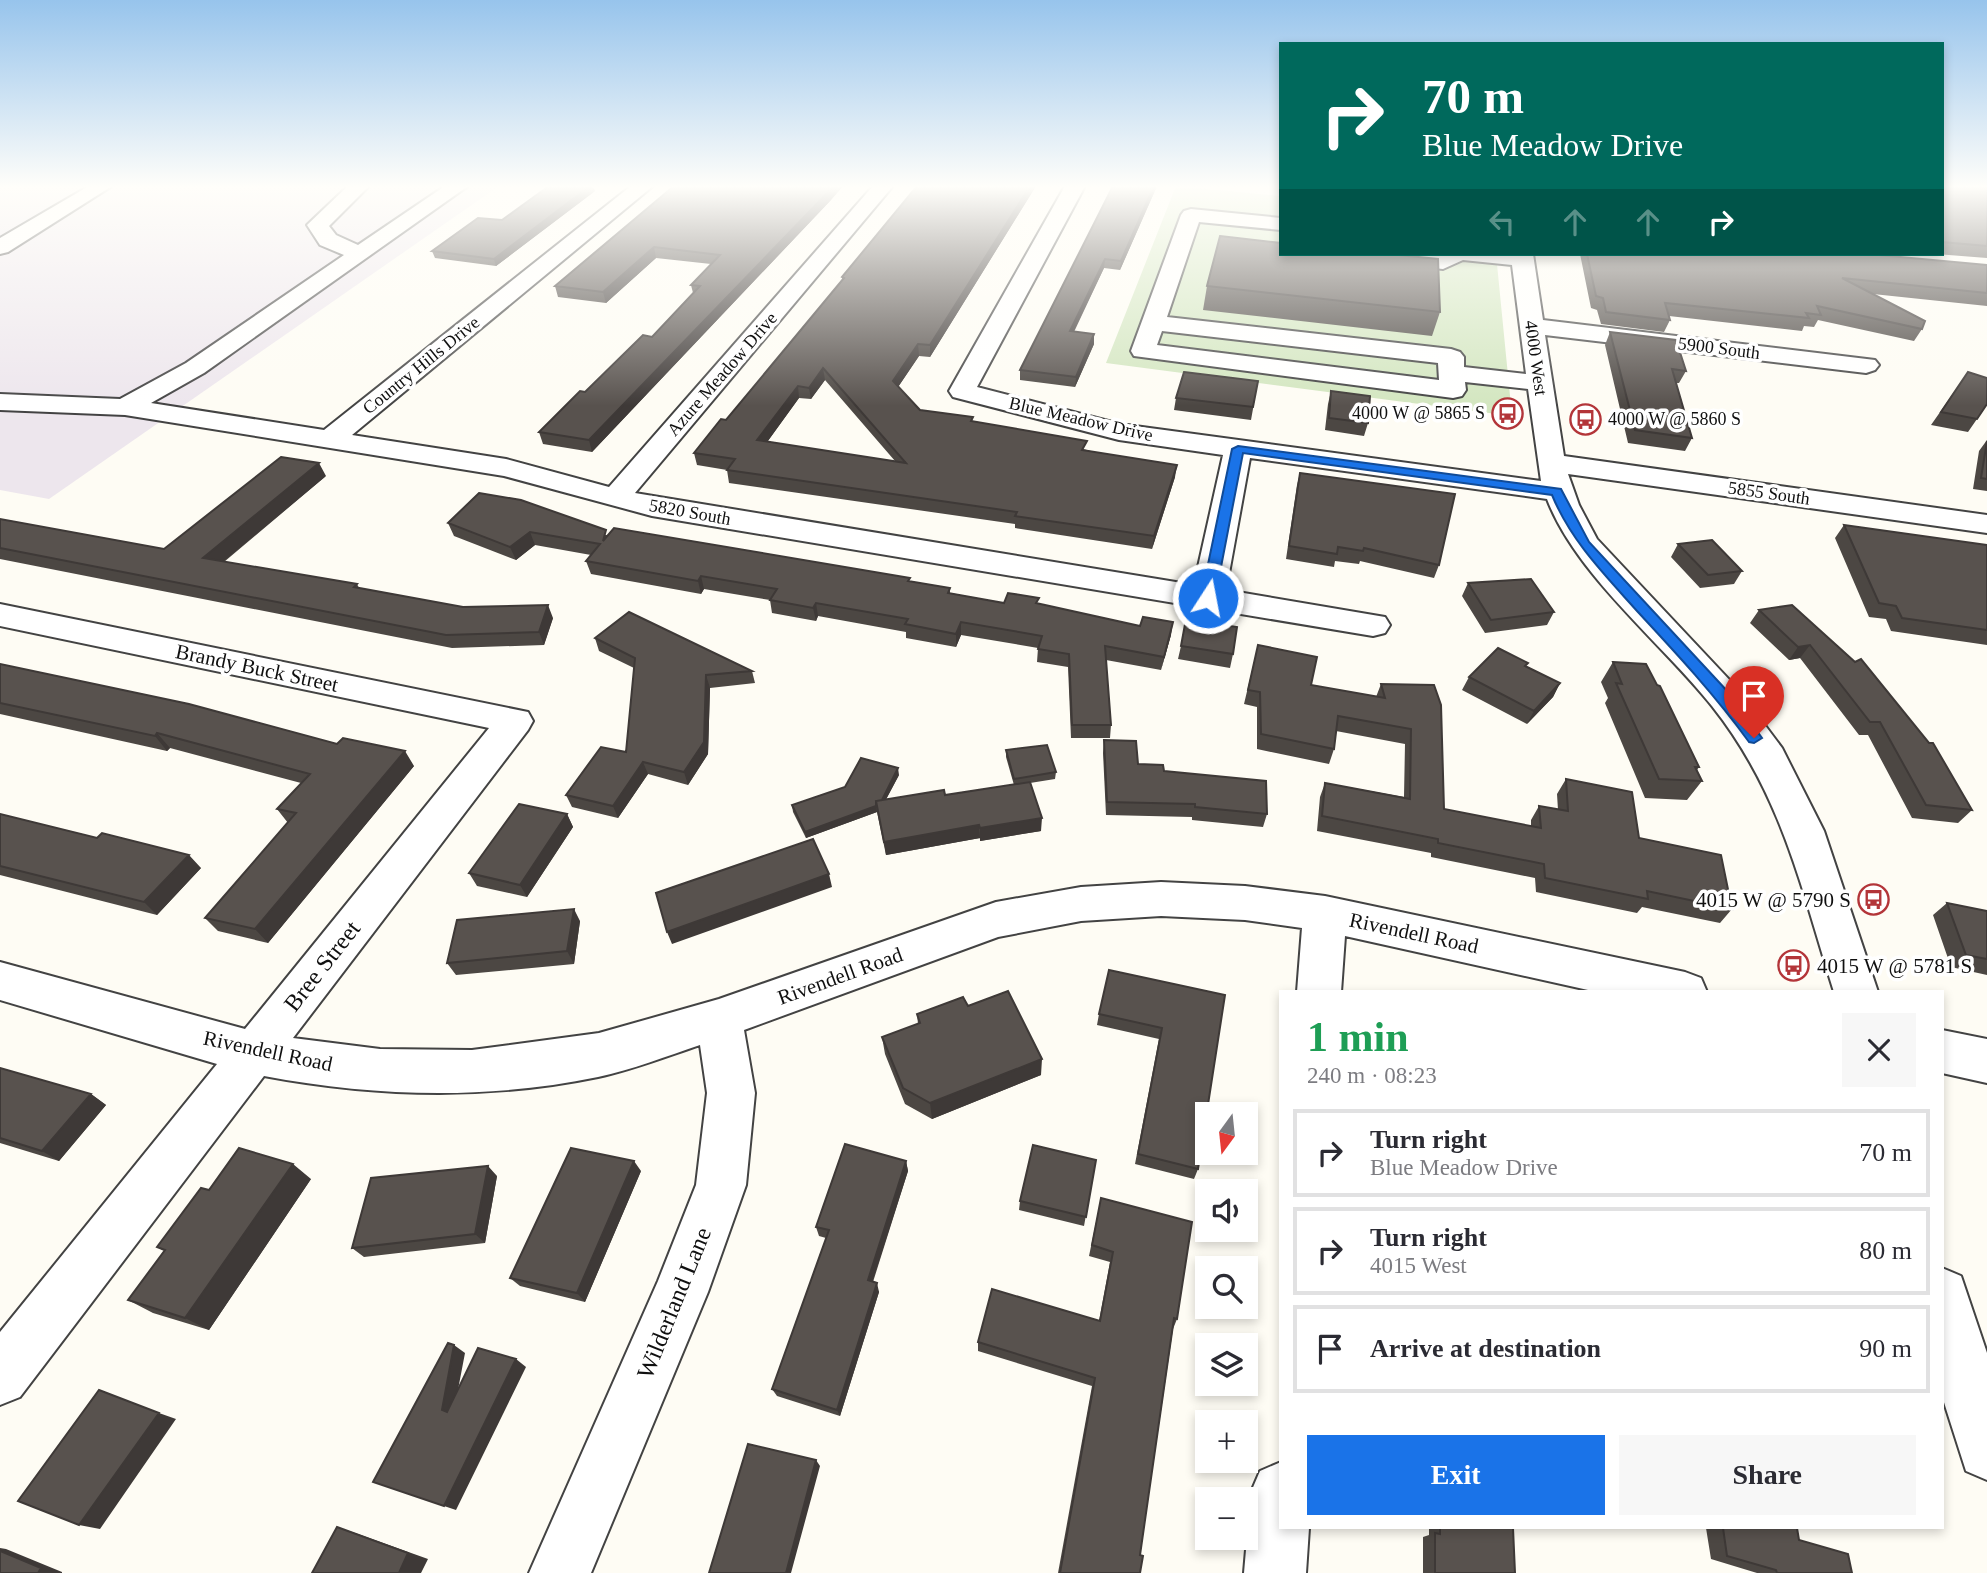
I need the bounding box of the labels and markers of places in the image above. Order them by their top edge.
bus stop icon: 4000 W @ 5865 S [1491,396,1525,430]
bus stop icon: 4000 W @ 5860 S [1568,402,1602,436]
place label: 4000 W @ 5865 S [1352,403,1485,423]
place label: 4000 W @ 5860 S [1608,409,1741,429]
pin [1724,666,1784,738]
bus stop icon: 4015 W @ 5790 S [1857,883,1891,917]
place label: 4015 W @ 5790 S [1696,888,1851,912]
bus stop icon: 4015 W @ 5781 S [1777,949,1811,983]
place label: 4015 W @ 5781 S [1817,954,1972,978]

